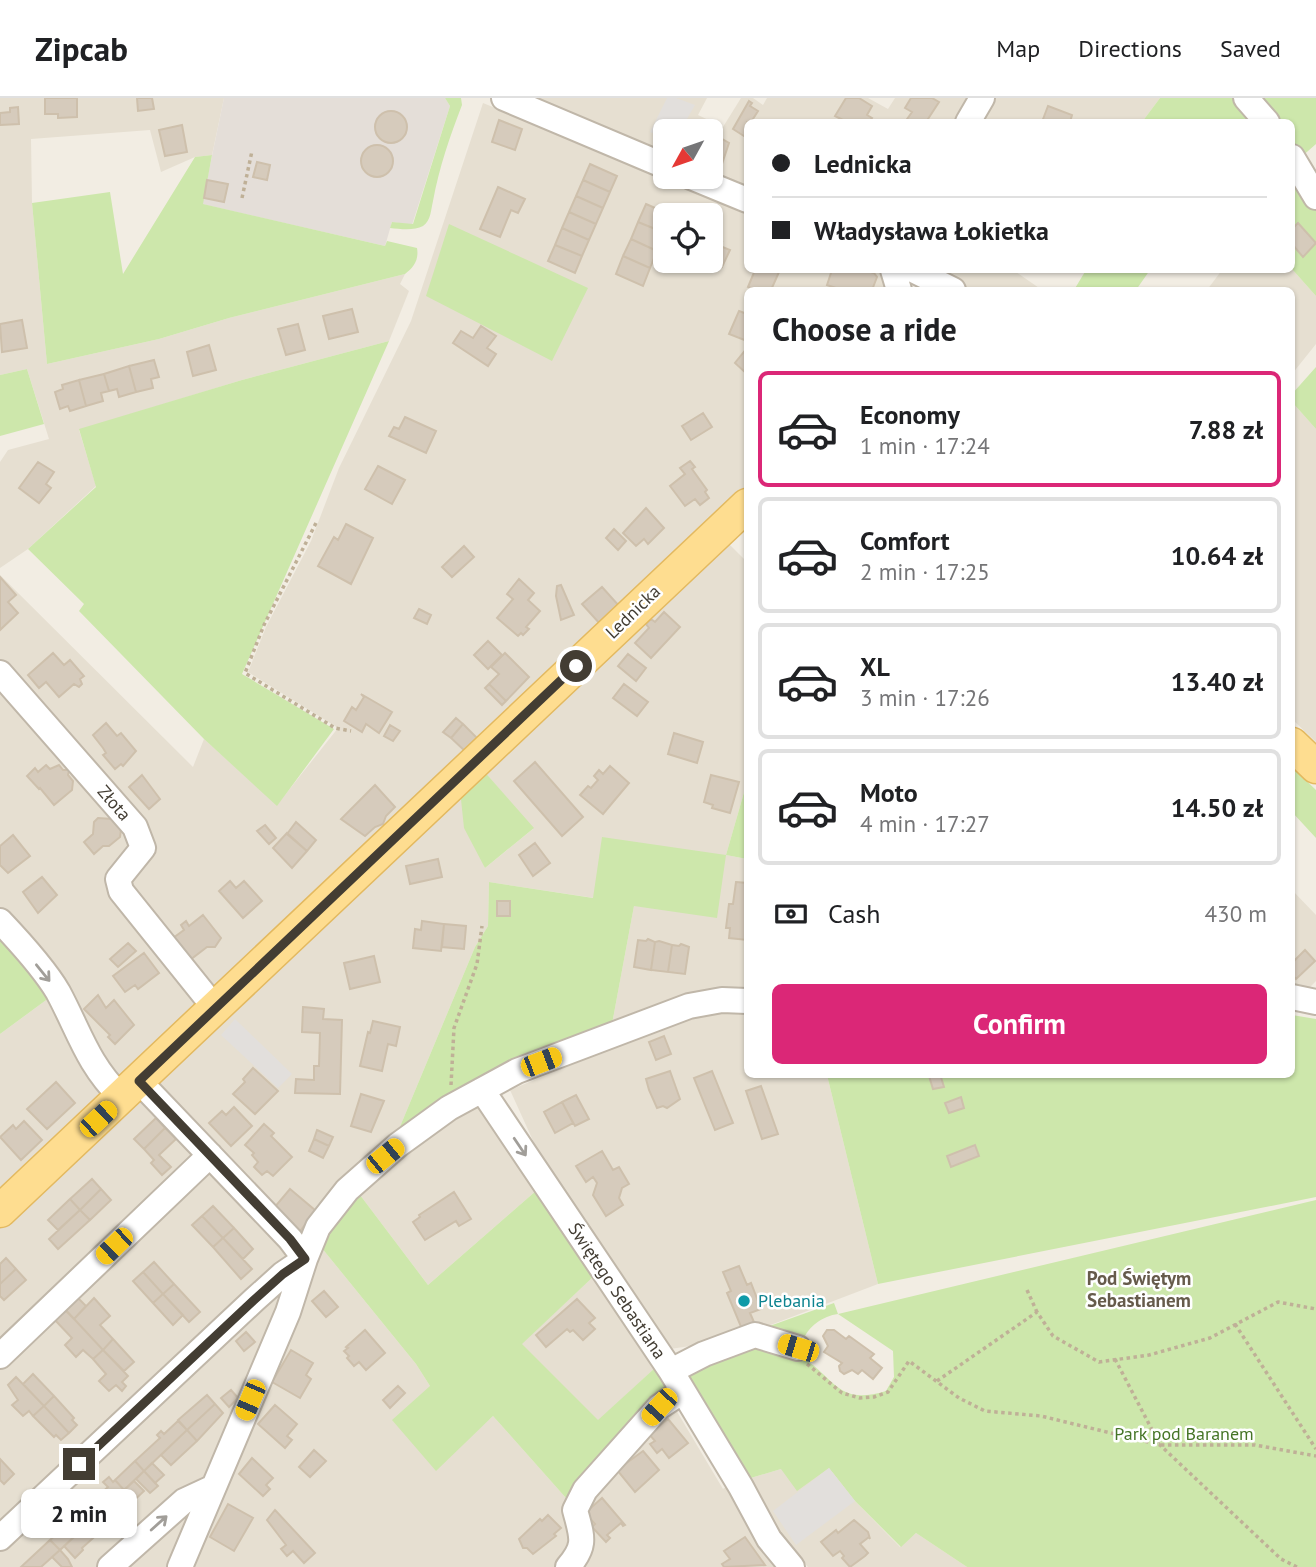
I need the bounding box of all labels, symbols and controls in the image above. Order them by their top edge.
text: Zipcab [35,27,128,70]
text: Map [996,33,1040,64]
text: Directions [1078,33,1182,64]
text: Saved [1220,33,1281,64]
north arrow [653,119,723,189]
map controls [653,119,723,273]
text: Lednicka [814,147,912,180]
button: locate [653,203,723,273]
text: Władysława Łokietka [814,214,1049,247]
text: Choose a ride [772,308,957,350]
icon: car [776,398,839,461]
text: Economy [860,398,960,431]
text: 7.88 zł [1189,413,1263,446]
text: 1 min · 17:24 [860,431,990,460]
icon: car [776,524,839,587]
text: Comfort [860,524,950,557]
text: 10.64 zł [1171,539,1263,572]
text: 2 min · 17:25 [860,557,990,586]
street label: Lednicka [600,580,665,643]
route start [560,650,592,682]
icon: car [776,650,839,713]
text: XL [860,650,890,683]
text: 13.40 zł [1171,665,1263,698]
text: 3 min · 17:26 [860,683,990,712]
icon: car [776,776,839,839]
text: Moto [860,776,918,809]
street label: Złota [93,780,136,825]
text: 14.50 zł [1171,791,1263,824]
text: 4 min · 17:27 [860,809,990,838]
icon: cash [772,895,810,933]
text: Cash [828,897,880,930]
text: 430 m [1205,899,1267,928]
one-way arrow [36,964,51,982]
button: Confirm [772,984,1267,1064]
car [518,1045,565,1079]
car [76,1097,121,1141]
car [363,1135,408,1177]
one-way arrow [513,1136,527,1156]
street label: Świętego Sebastiana [563,1218,671,1363]
car [92,1224,137,1268]
district label: Pod Świętym Sebastianem [1087,1266,1191,1312]
place label: Plebania [758,1289,825,1312]
marker: Plebania [736,1293,752,1309]
car [775,1332,822,1364]
car [233,1377,268,1423]
car [638,1384,681,1430]
park label: Park pod Baranem [1114,1422,1254,1445]
route end [63,1448,95,1480]
callout: 2 min [21,1488,137,1538]
text: 2 min [51,1499,107,1528]
one-way arrow [149,1516,167,1532]

